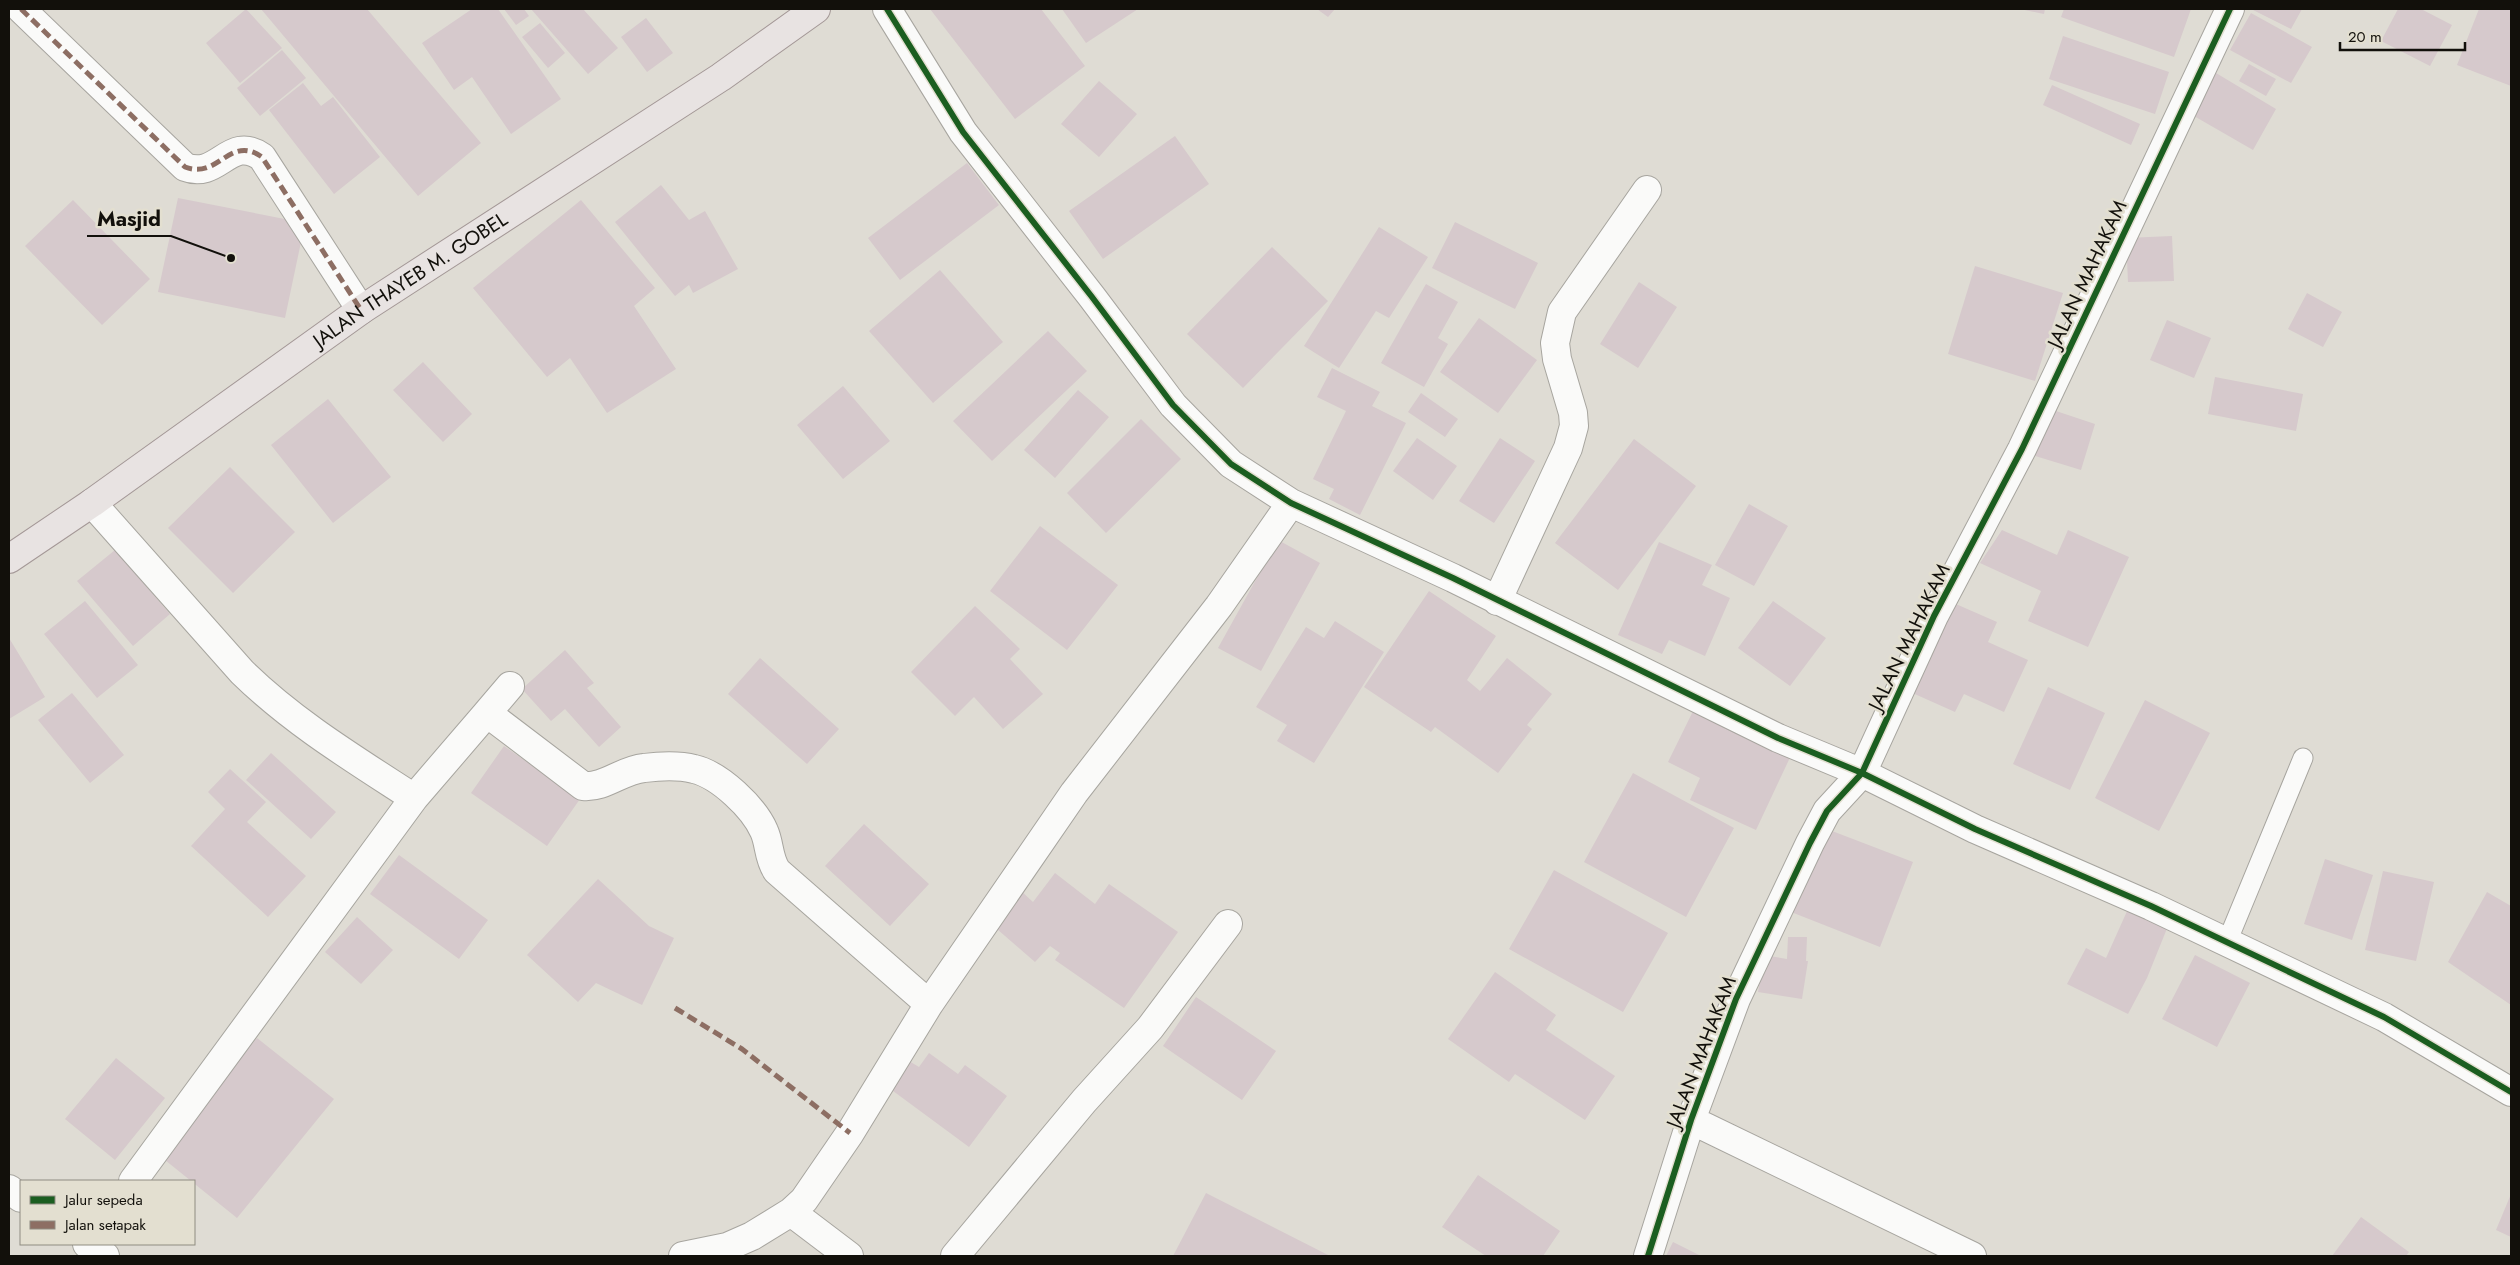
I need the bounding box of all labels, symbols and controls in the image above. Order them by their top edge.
scale bar [2340,20,2465,52]
text: 20 m [2348,26,2382,48]
street label: JALAN MAHAKAM [2039,196,2134,356]
callout: Masjid [87,200,171,236]
text: Masjid [97,204,161,234]
street label: JALAN THAYEB M. GOBEL [305,205,513,357]
street label: JALAN MAHAKAM [1860,559,1958,718]
street label: JALAN MAHAKAM [1658,972,1744,1135]
legend [20,1180,195,1245]
text: Jalur sepeda [63,1189,143,1211]
text: Jalan setapak [63,1214,146,1236]

